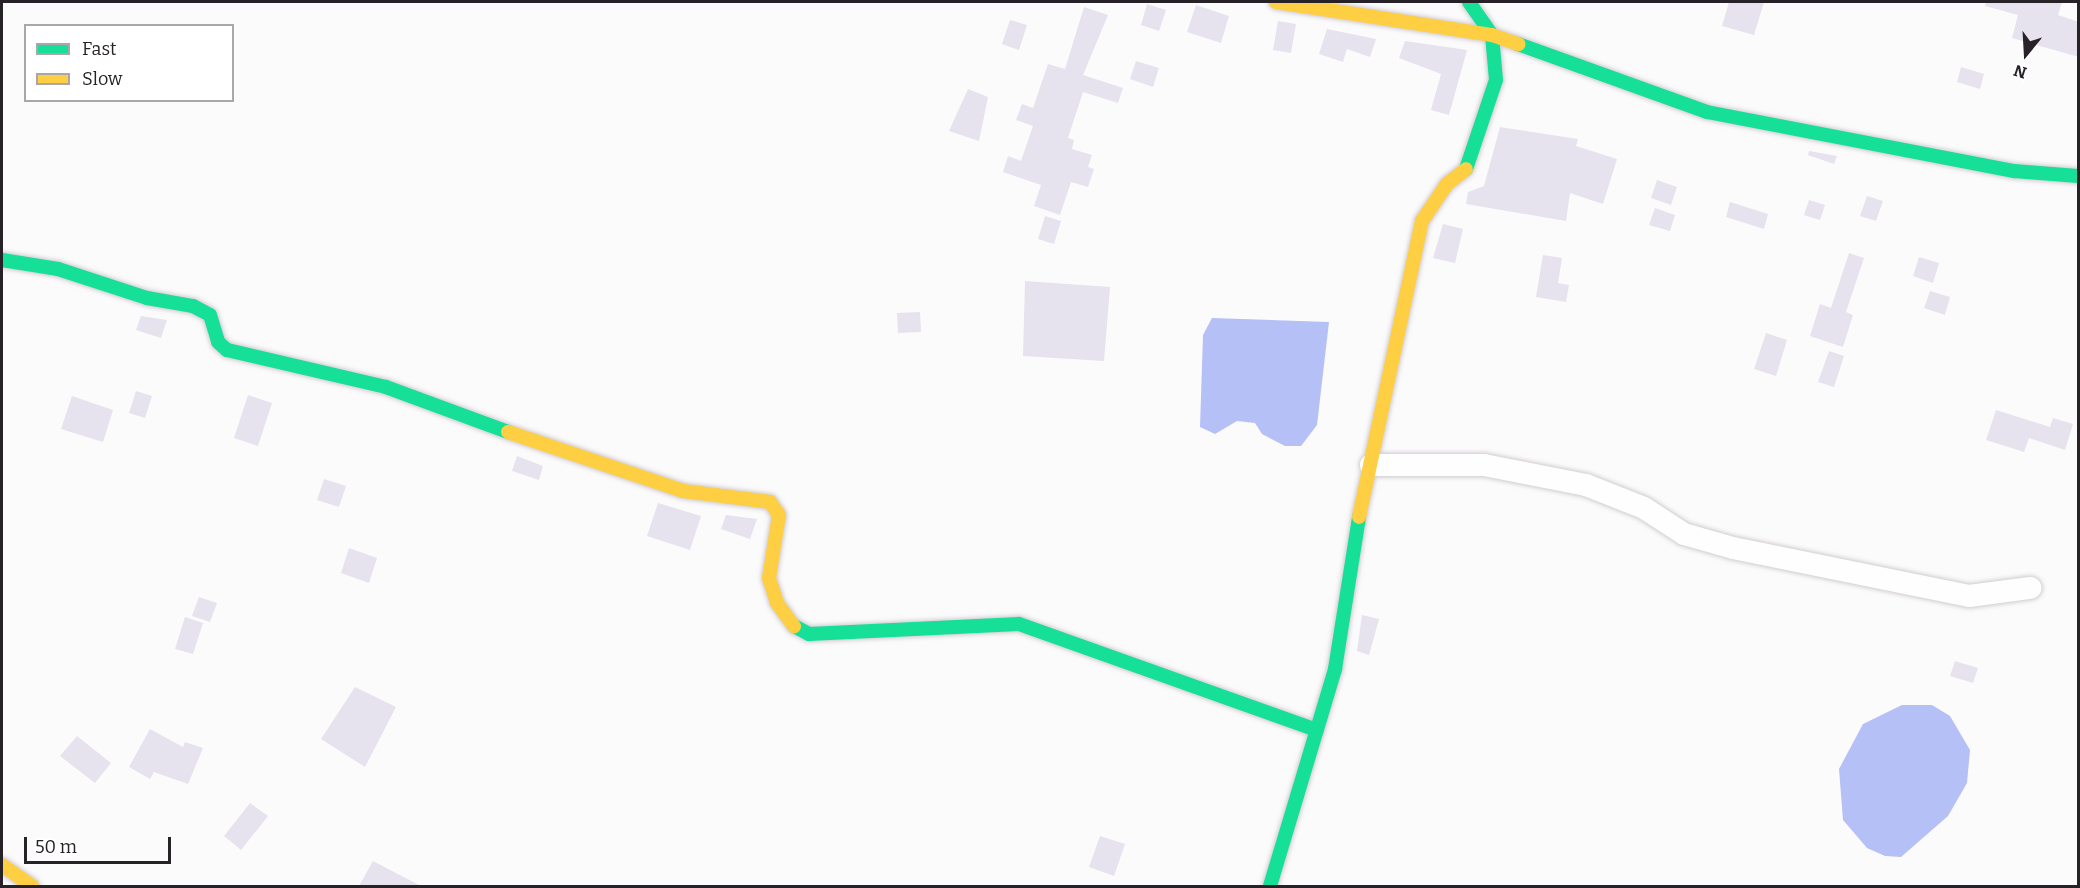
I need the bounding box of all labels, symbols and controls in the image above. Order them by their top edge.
legend [24,24,234,102]
north arrow [1996,24,2056,84]
text: Fast [82,38,117,60]
text: N [2011,61,2029,83]
text: Slow [82,68,122,90]
scale bar [27,825,174,863]
text: 50 m [35,836,77,858]

